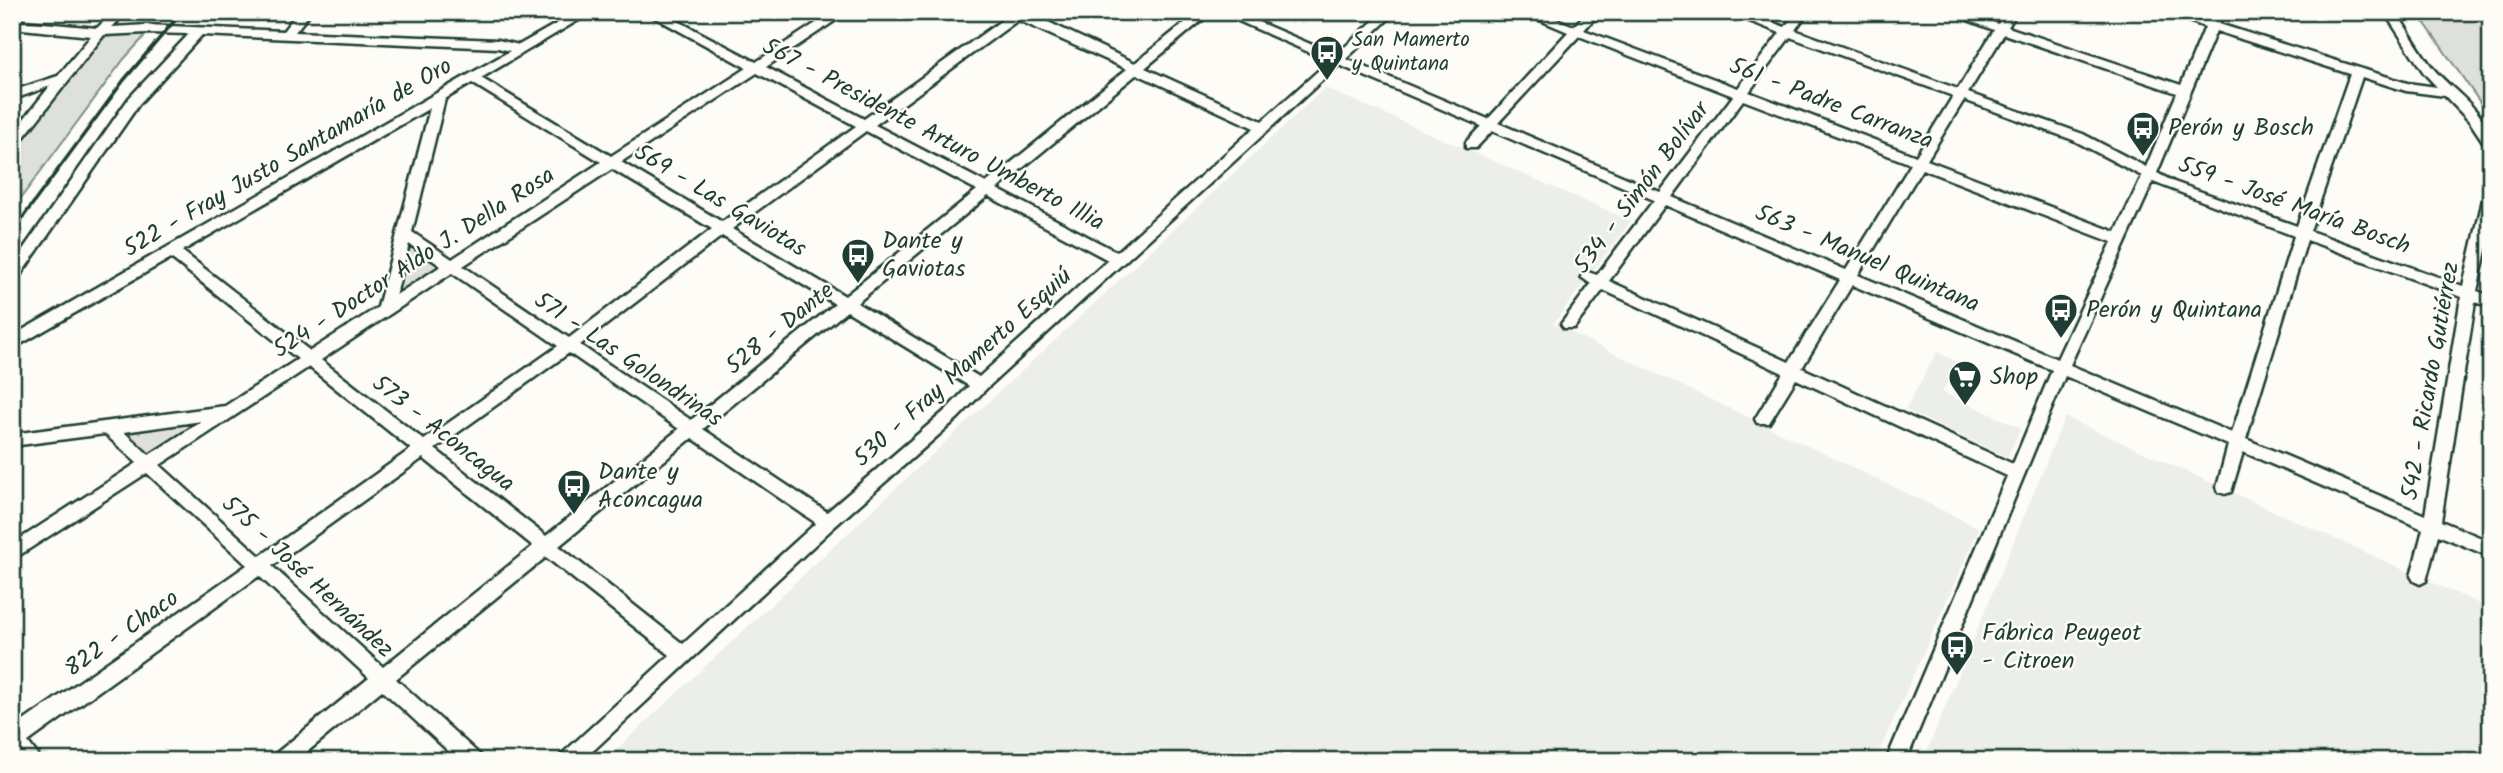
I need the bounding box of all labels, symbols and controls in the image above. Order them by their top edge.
place label: San Mamerto y Quintana [1351,24,1470,81]
street label: 567 - Presidente Arturo Umberto Illia [755,28,1111,242]
bus stop icon: San Mamerto y Quintana [1308,33,1346,82]
street label: 522 - Fray Justo Santamaría de Oro [116,47,460,269]
street label: 561 - Padre Carranza [1723,47,1939,161]
street label: 534 - Simón Bolívar [1564,92,1721,283]
bus stop icon: Perón y Bosch [2124,109,2162,158]
place label: Perón y Bosch [2168,109,2314,148]
street label: 569 - Las Gaviotas [626,134,814,268]
street label: 559 - José María Bosch [2172,146,2416,266]
street label: 524 - Doctor Aldo J. Della Rosa [265,157,563,369]
street label: 563 - Manuel Quintana [1748,194,1986,324]
place label: Dante y Gaviotas [882,222,965,289]
bus stop icon: Dante y Gaviotas [839,236,877,285]
street label: 530 - Fray Mamerto Esquiú [845,258,1082,477]
street label: 542 - Ricardo Gutiérrez [2391,259,2471,503]
street label: 528 - Dante [717,272,843,385]
street label: 571 - Las Golondrinas [526,282,730,438]
bus stop icon: Perón y Quintana [2042,291,2080,340]
place label: Perón y Quintana [2086,291,2262,330]
supermarket icon: Shop [1946,358,1984,407]
place label: Shop [1990,358,2038,397]
street label: 573 - Aconcagua [363,365,523,503]
place label: Dante y Aconcagua [598,453,703,520]
bus stop icon: Dante y Aconcagua [555,467,593,516]
street label: 575 - José Hernández [212,486,402,668]
street label: 822 - Chaco [56,580,188,688]
place label: Fábrica Peugeot - Citroen [1982,614,2142,681]
bus stop icon: Fábrica Peugeot - Citroen [1938,628,1976,677]

